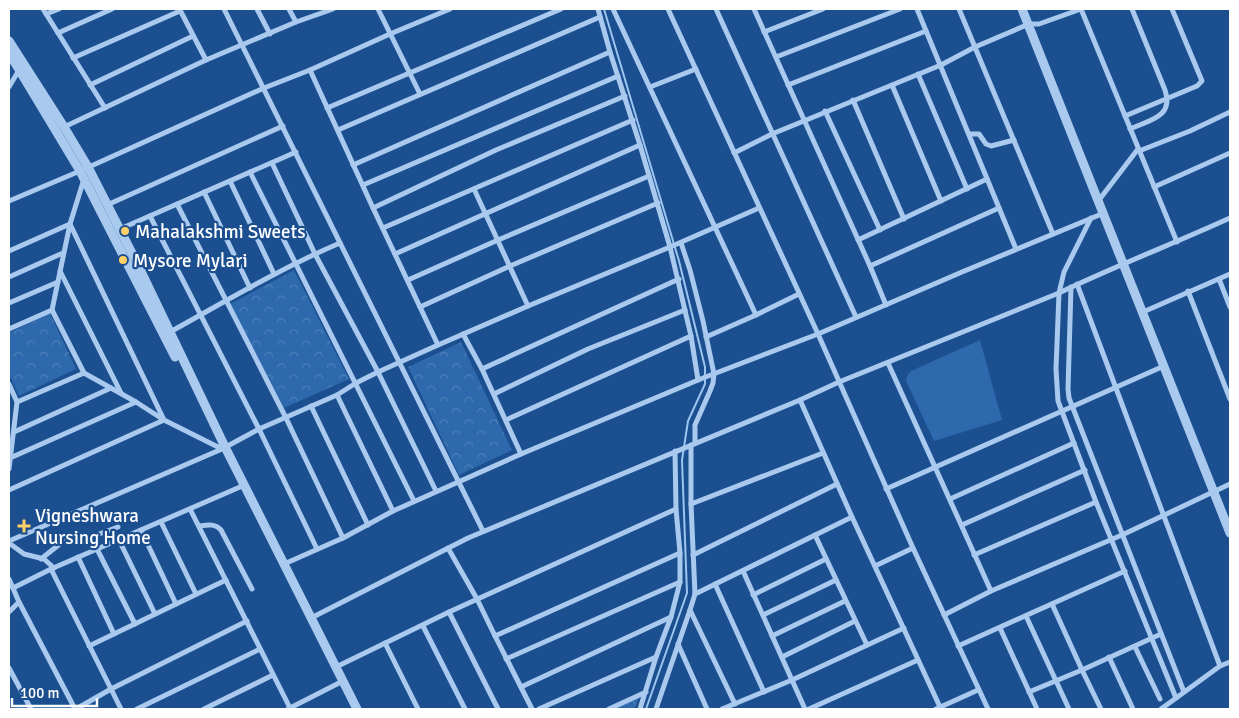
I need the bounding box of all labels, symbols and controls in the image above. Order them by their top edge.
place label: Mahalakshmi Sweets [135,220,306,244]
marker: Mahalakshmi Sweets [119,225,131,237]
place label: Mysore Mylari [133,249,248,273]
marker: Mysore Mylari [117,254,129,266]
place label: Vigneshwara Nursing Home [35,504,151,550]
marker: Vigneshwara Nursing Home [17,519,31,533]
scale bar [12,676,98,708]
text: 100 m [20,684,60,702]

